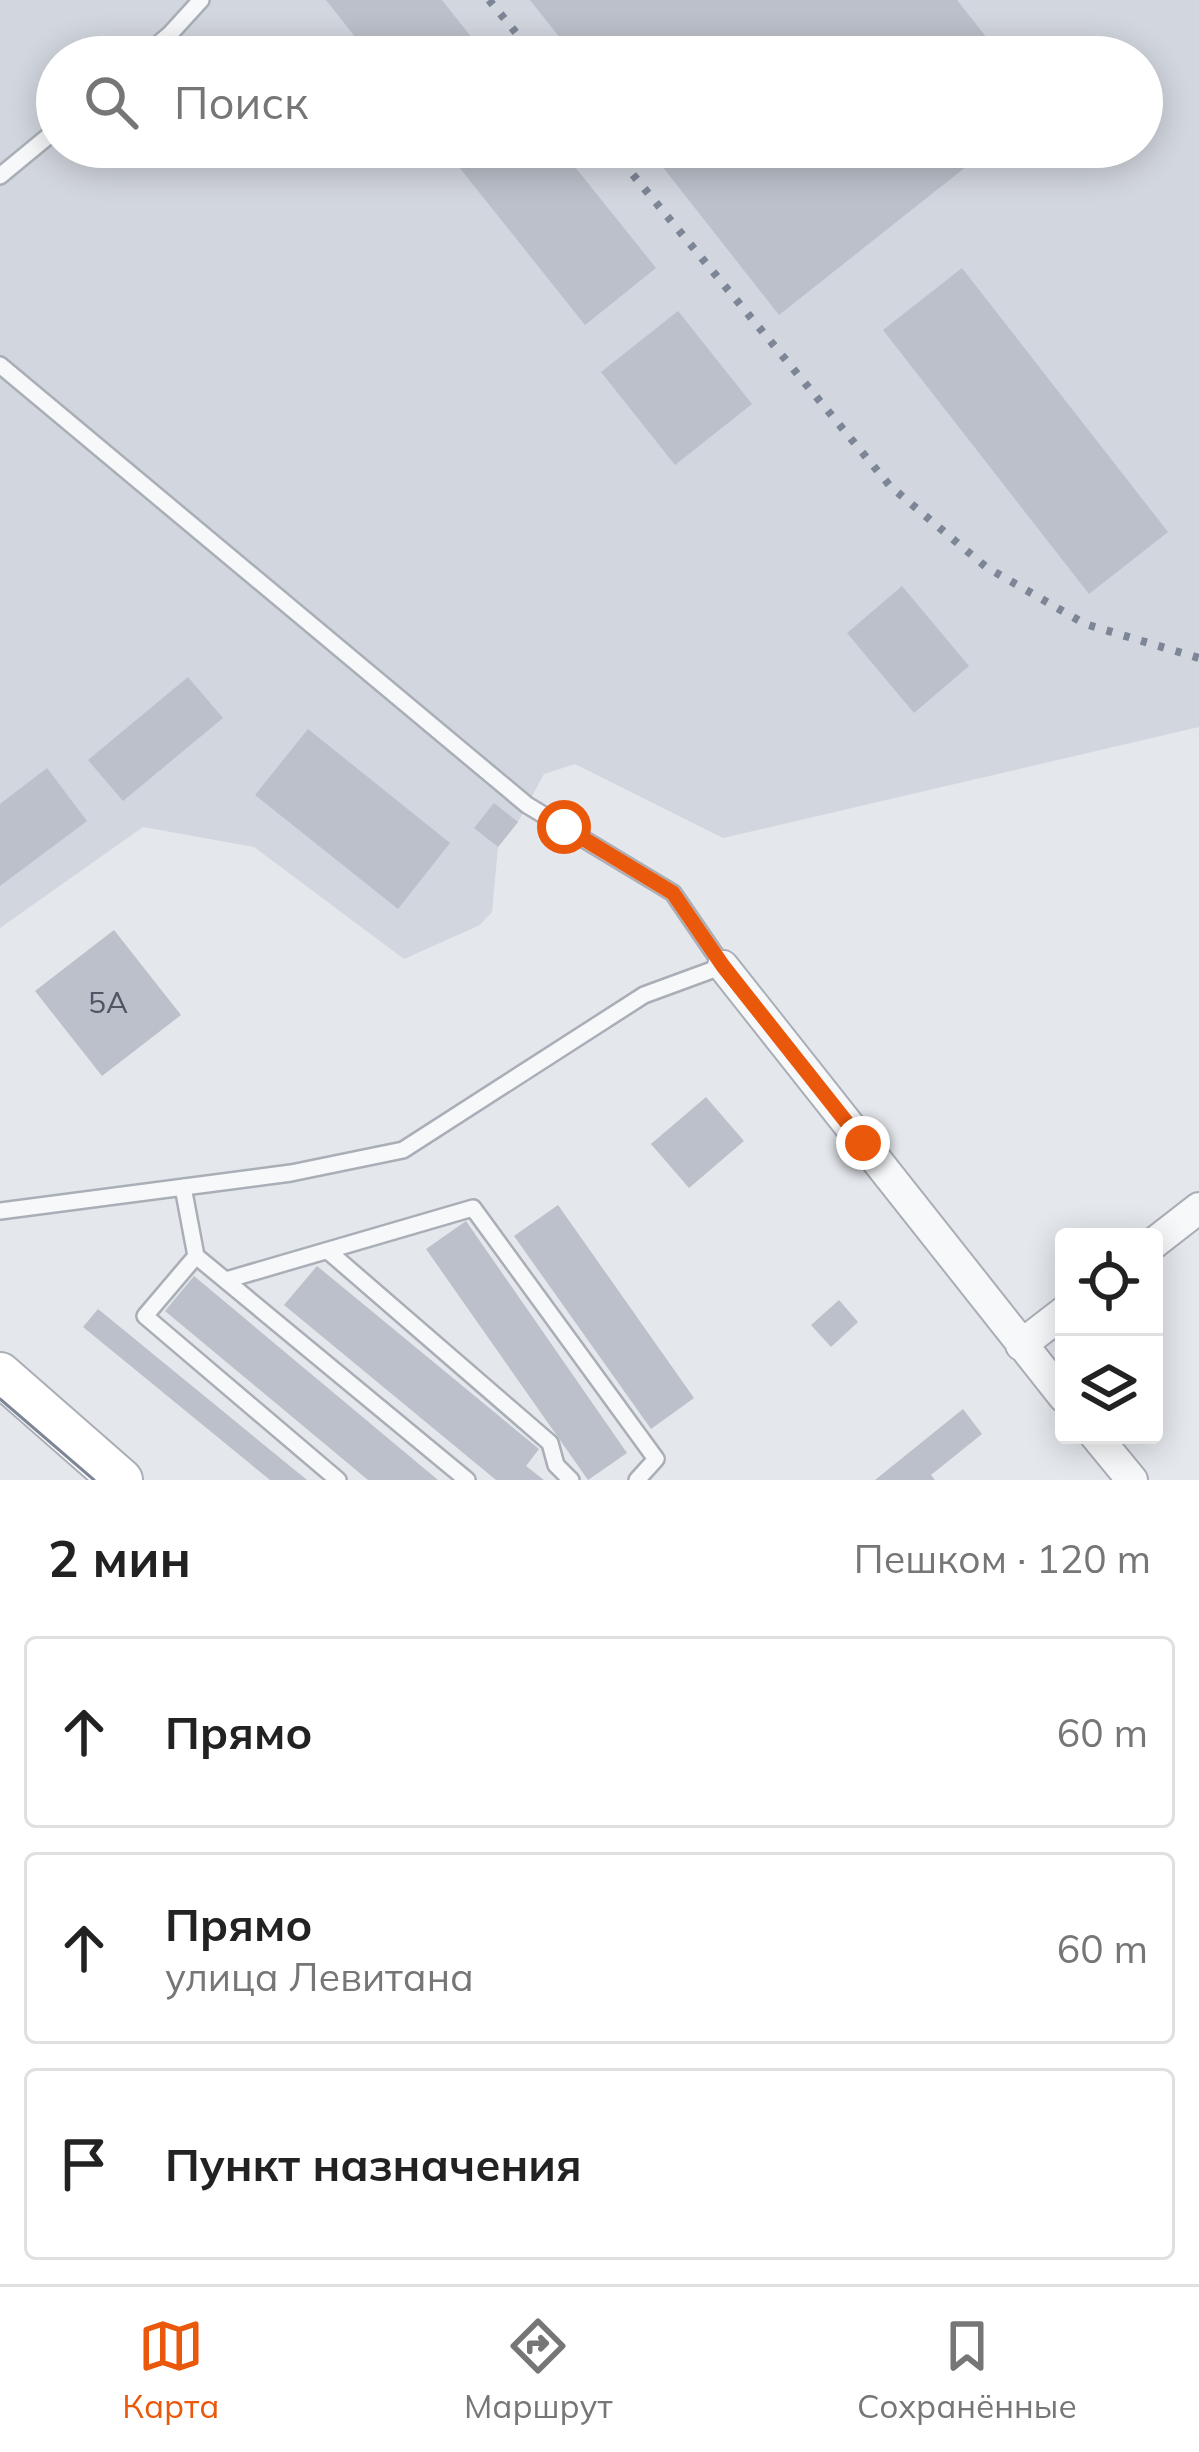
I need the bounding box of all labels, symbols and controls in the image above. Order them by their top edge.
search box [36,36,1163,168]
icon: search [78,69,144,135]
text: Поиск [174,74,308,130]
route start [537,800,591,854]
house number: 5А [88,983,128,1021]
route end [836,1116,890,1170]
map controls [1055,1228,1163,1444]
button: locate [1055,1228,1163,1336]
button: layers [1055,1336,1163,1444]
text: 2 мин [48,1526,191,1590]
text: Пешком · 120 m [854,1534,1151,1583]
icon: ahead [51,1699,117,1765]
text: Прямо [165,1704,313,1760]
text: 60 m [1057,1708,1148,1757]
text: Прямо [165,1896,313,1952]
icon: ahead [51,1915,117,1981]
text: 60 m [1057,1924,1148,1973]
text: улица Левитана [165,1952,474,2001]
icon: arrive [51,2131,117,2197]
text: Пункт назначения [165,2136,582,2192]
tab: Карта [122,2313,219,2426]
tab: Маршрут [464,2313,612,2426]
tab: Сохранённые [857,2313,1077,2426]

